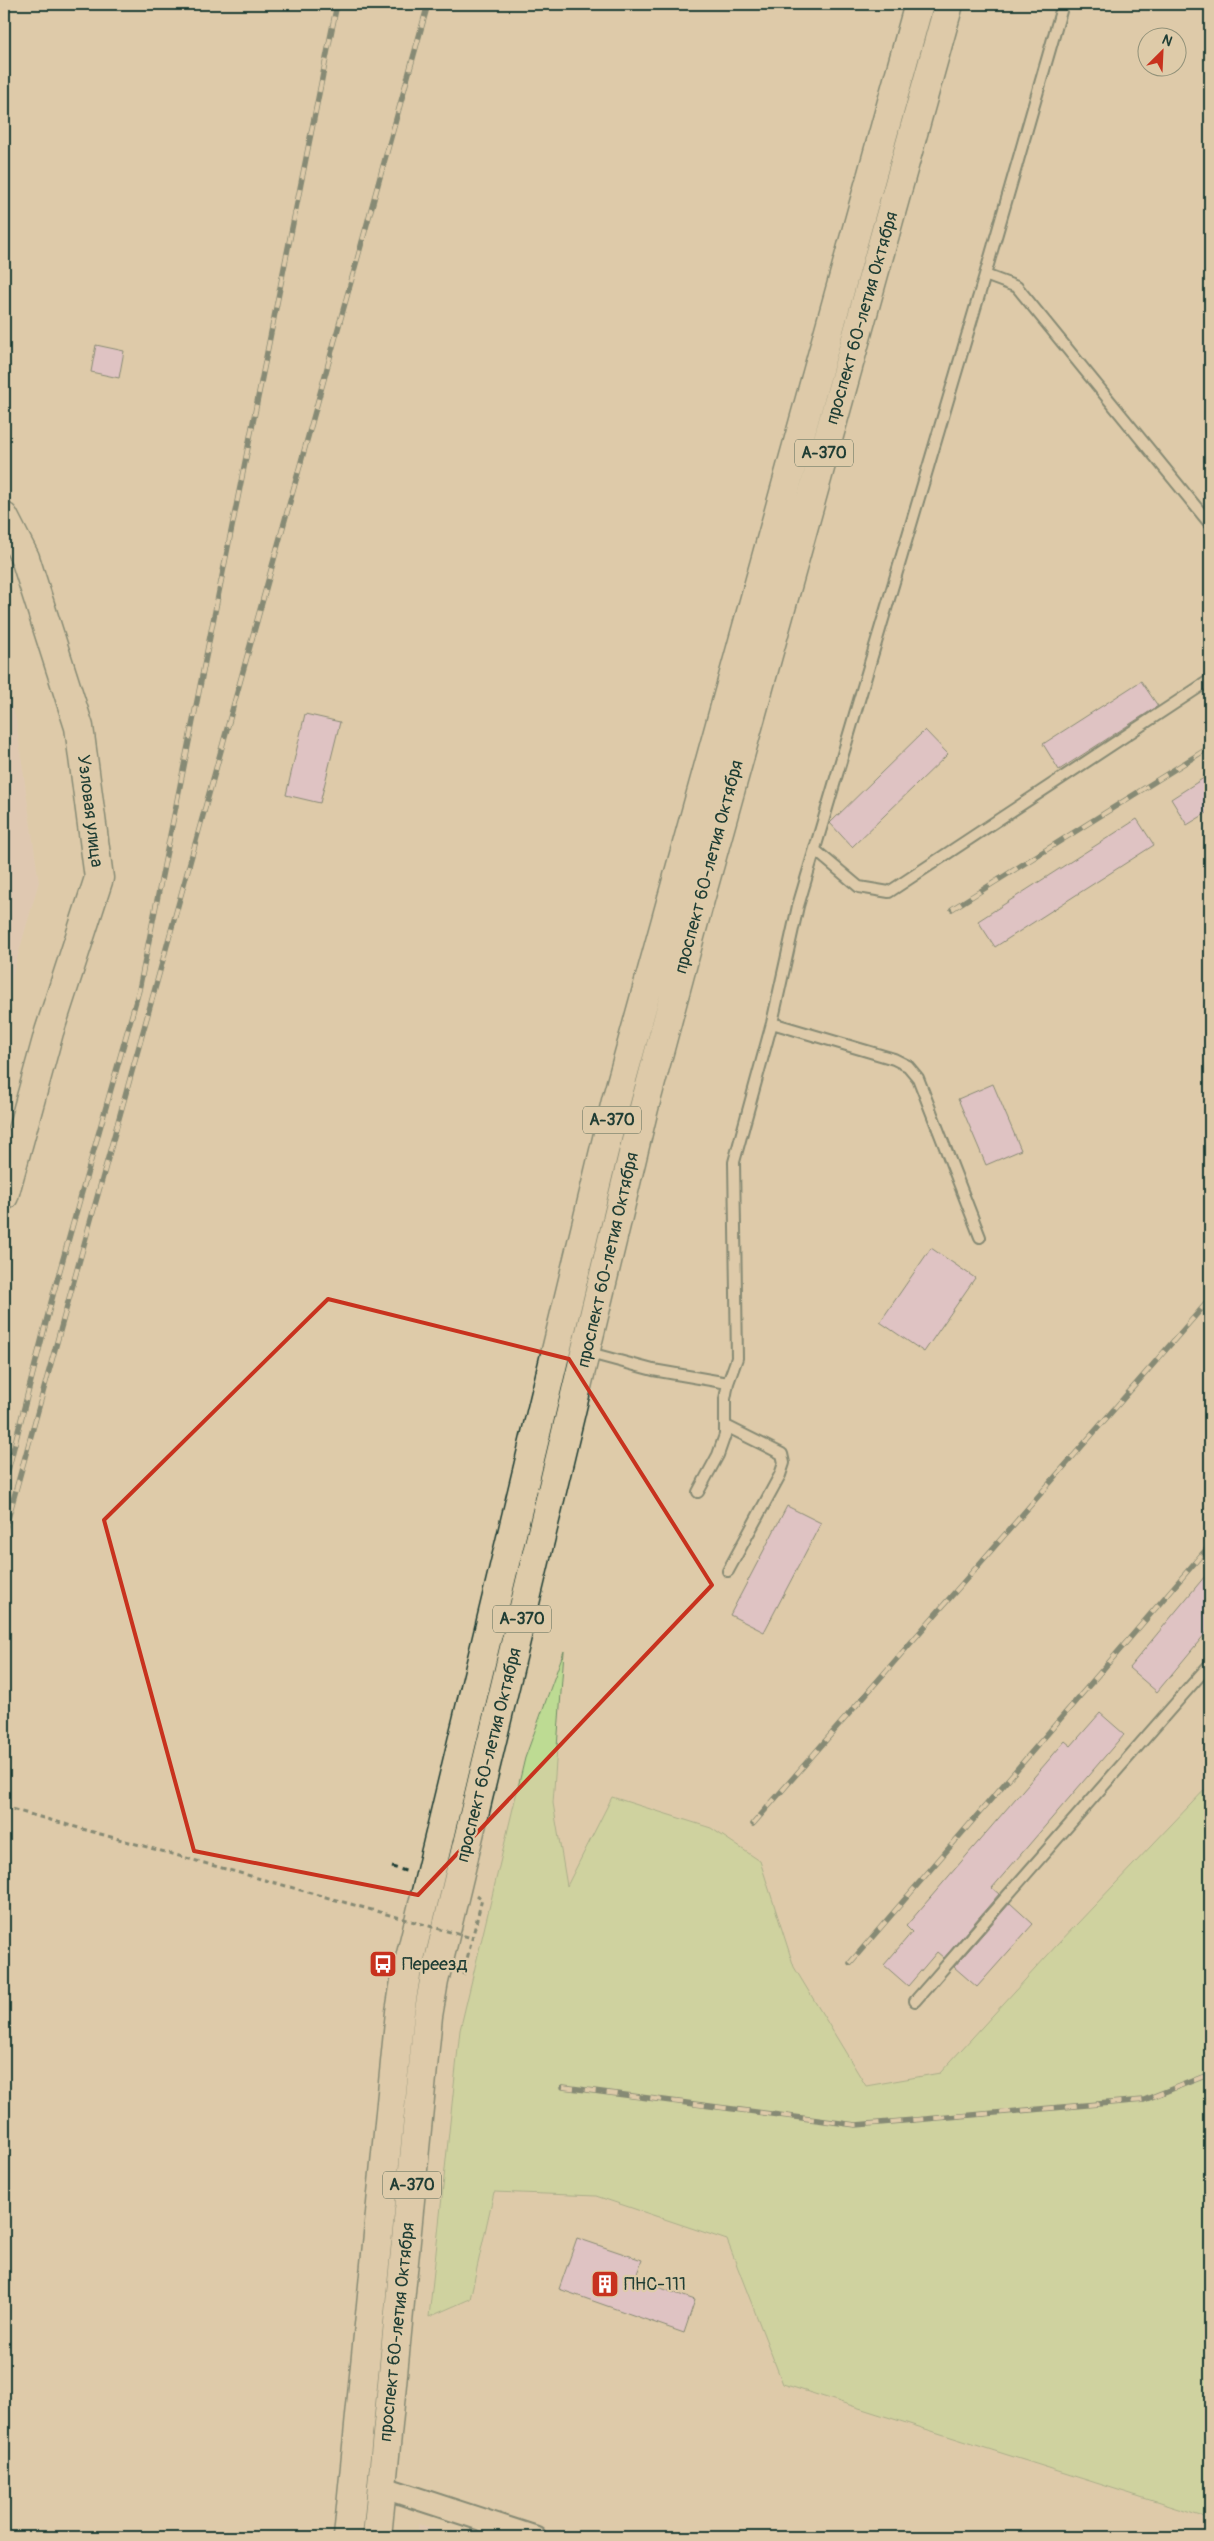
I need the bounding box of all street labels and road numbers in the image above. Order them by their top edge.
street label: проспект 60-летия Октября [821,209,903,427]
road number: А-370 [795,439,853,466]
street label: Узловая улица [72,754,108,868]
street label: проспект 60-летия Октября [669,758,749,976]
road number: А-370 [583,1106,641,1134]
street label: проспект 60-летия Октября [572,1150,644,1370]
road number: А-370 [493,1606,551,1632]
street label: проспект 60-летия Октября [451,1645,527,1865]
road number: А-370 [383,2172,441,2198]
street label: проспект 60-летия Октября [374,2221,420,2443]

